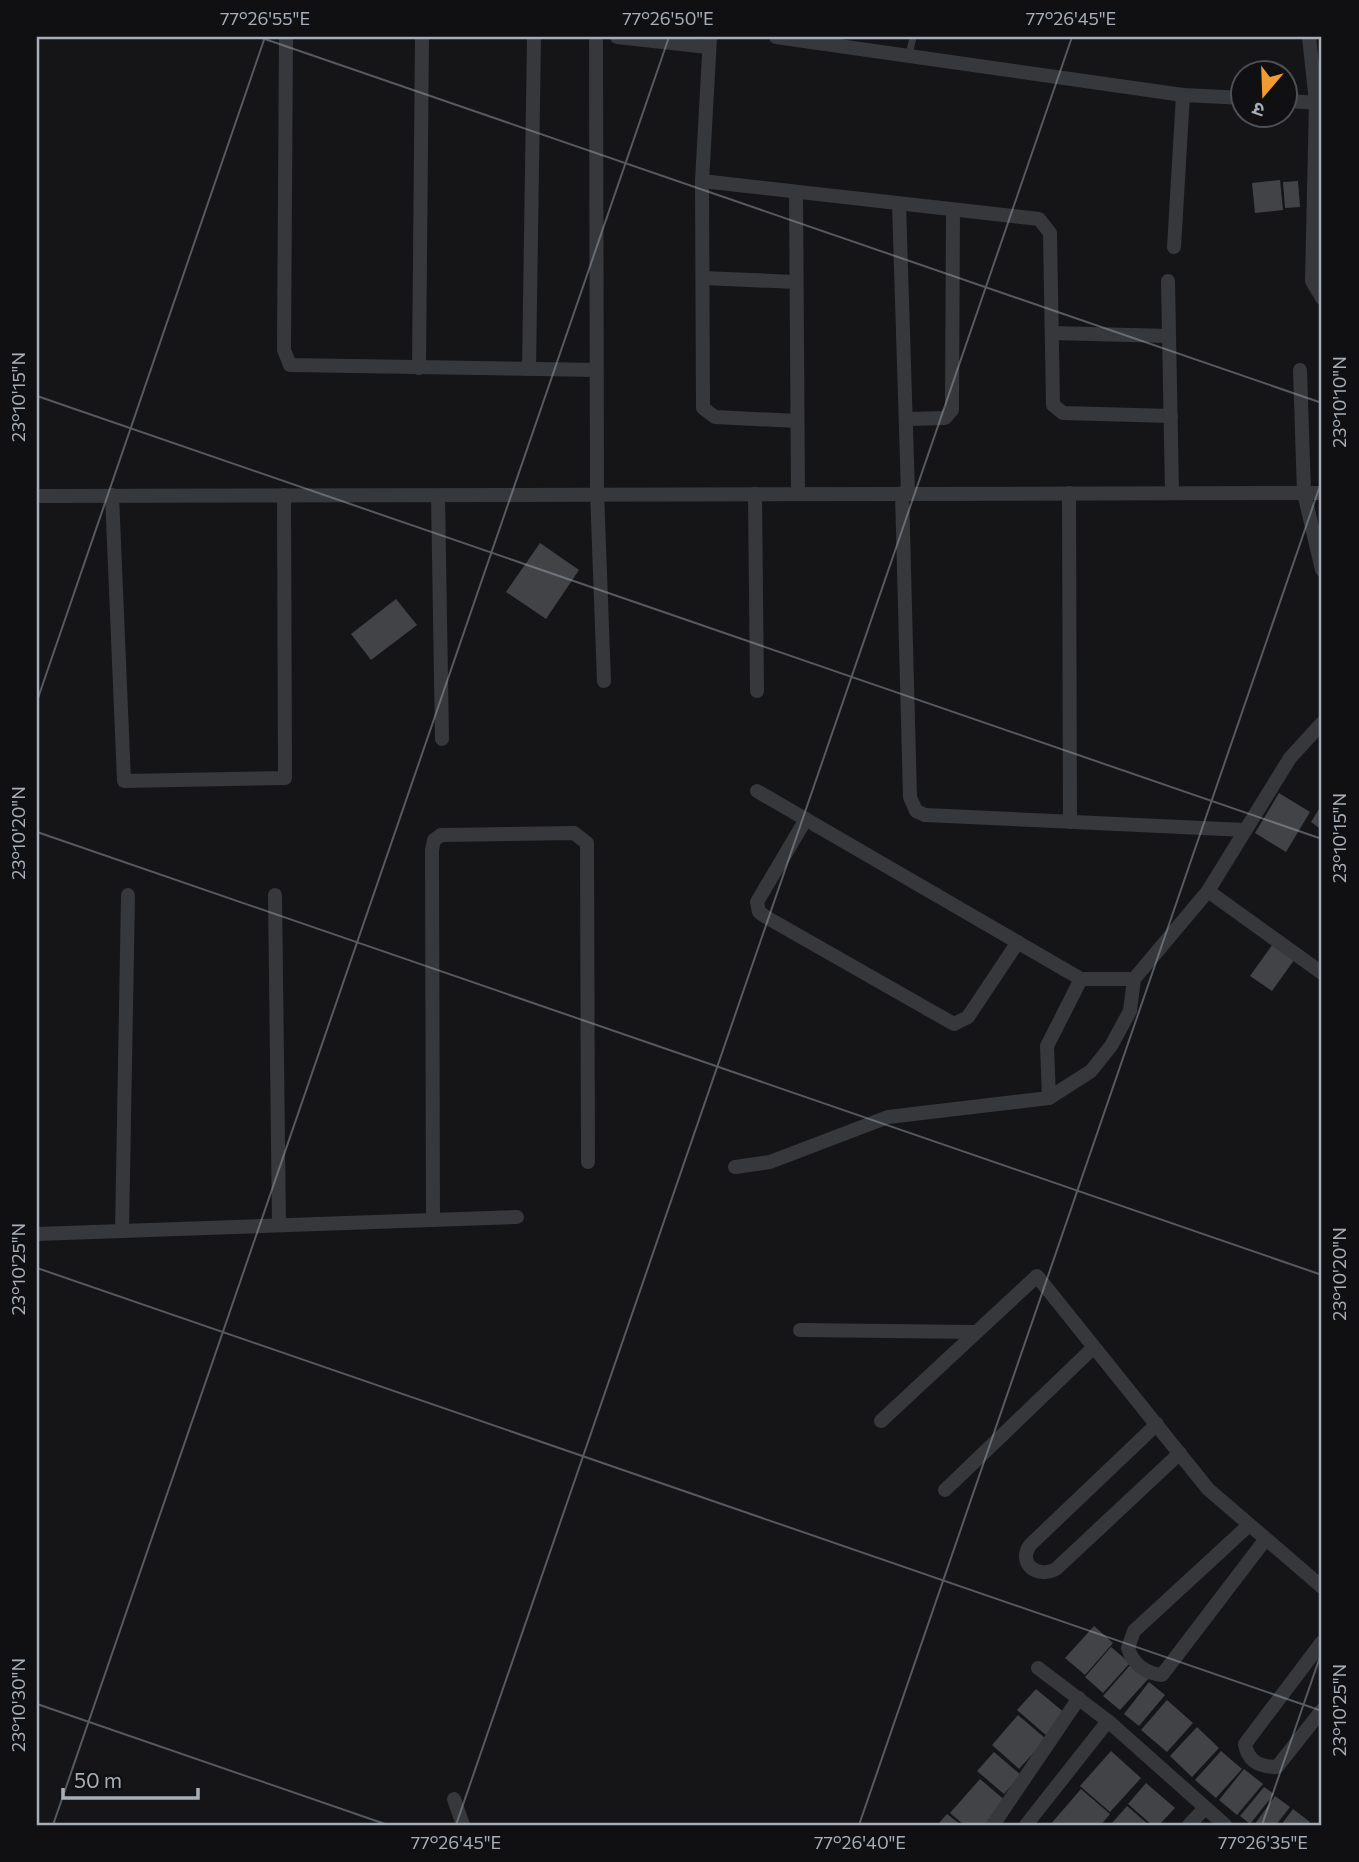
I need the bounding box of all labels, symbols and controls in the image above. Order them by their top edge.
text: 77°26'55"E [220,7,310,29]
text: 77°26'50"E [622,7,714,29]
text: 77°26'45"E [1026,7,1116,29]
north arrow [1230,60,1300,130]
text: उ [1248,98,1267,123]
text: 23°10'15"N [7,352,29,442]
text: 23°10'10"N [1328,356,1350,448]
text: 23°10'20"N [7,786,29,880]
text: 23°10'15"N [1328,793,1350,883]
text: 23°10'25"N [7,1223,29,1315]
text: 23°10'20"N [1328,1227,1350,1321]
text: 23°10'30"N [7,1658,29,1752]
text: 23°10'25"N [1328,1664,1350,1756]
scale bar [63,1757,198,1801]
text: 50 m [74,1767,122,1792]
text: 77°26'45"E [411,1831,501,1853]
text: 77°26'40"E [814,1831,906,1853]
text: 77°26'35"E [1218,1831,1308,1853]

